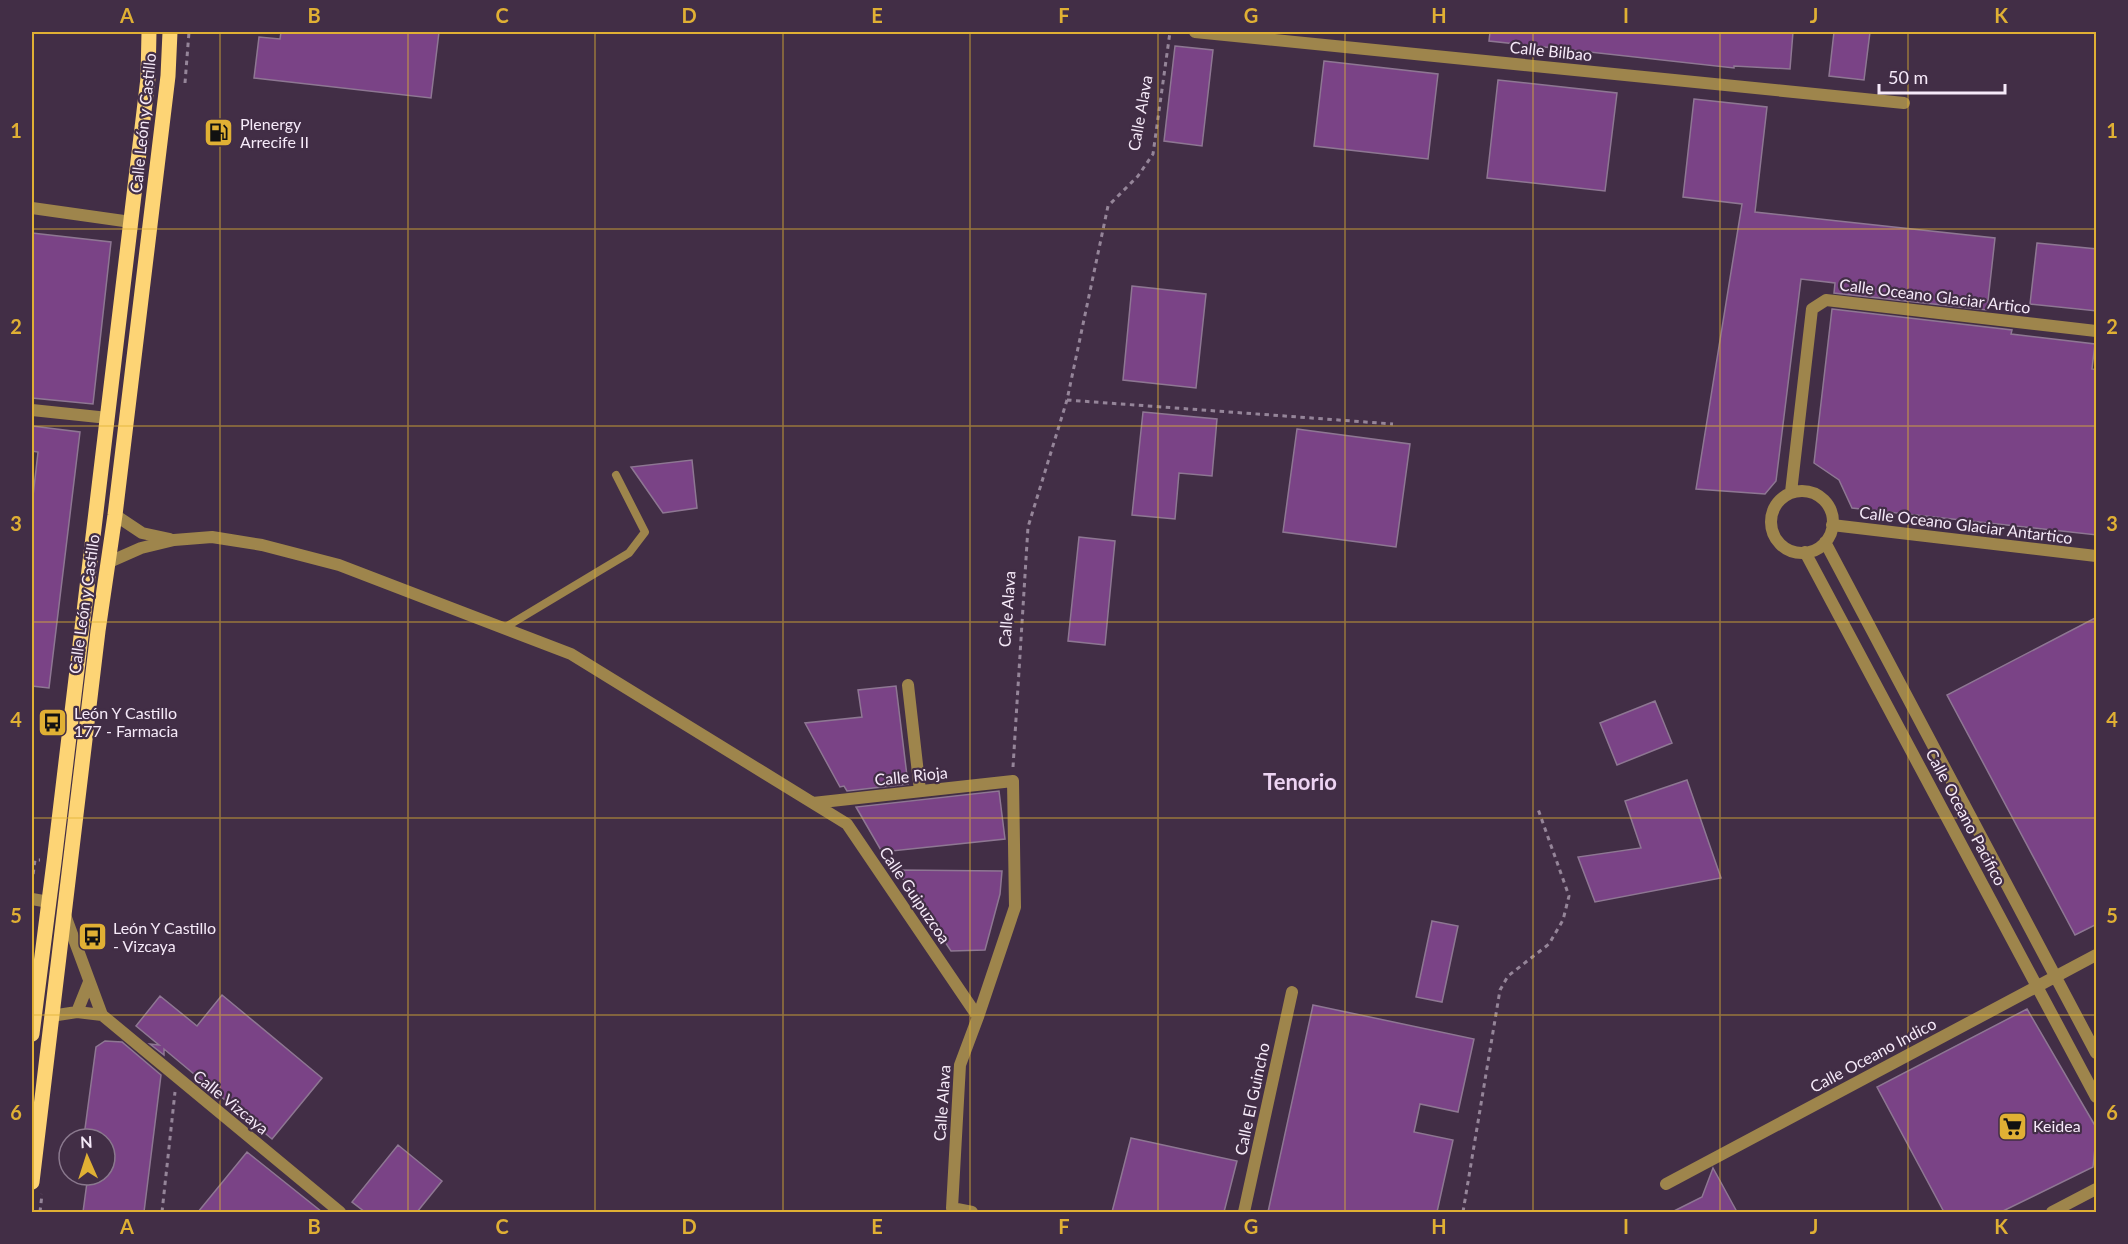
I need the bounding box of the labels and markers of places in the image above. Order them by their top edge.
place label: Plenergy Arrecife II [240,114,309,151]
fuel station icon: Plenergy Arrecife II [203,117,235,149]
place label: León Y Castillo 177 - Farmacia [74,703,178,740]
bus stop icon: León Y Castillo 177 - Farmacia [37,706,69,738]
place label: León Y Castillo - Vizcaya [113,918,216,955]
bus stop icon: León Y Castillo - Vizcaya [76,921,108,953]
supermarket icon: Keidea [1996,1110,2028,1142]
place label: Keidea [2033,1116,2081,1135]

